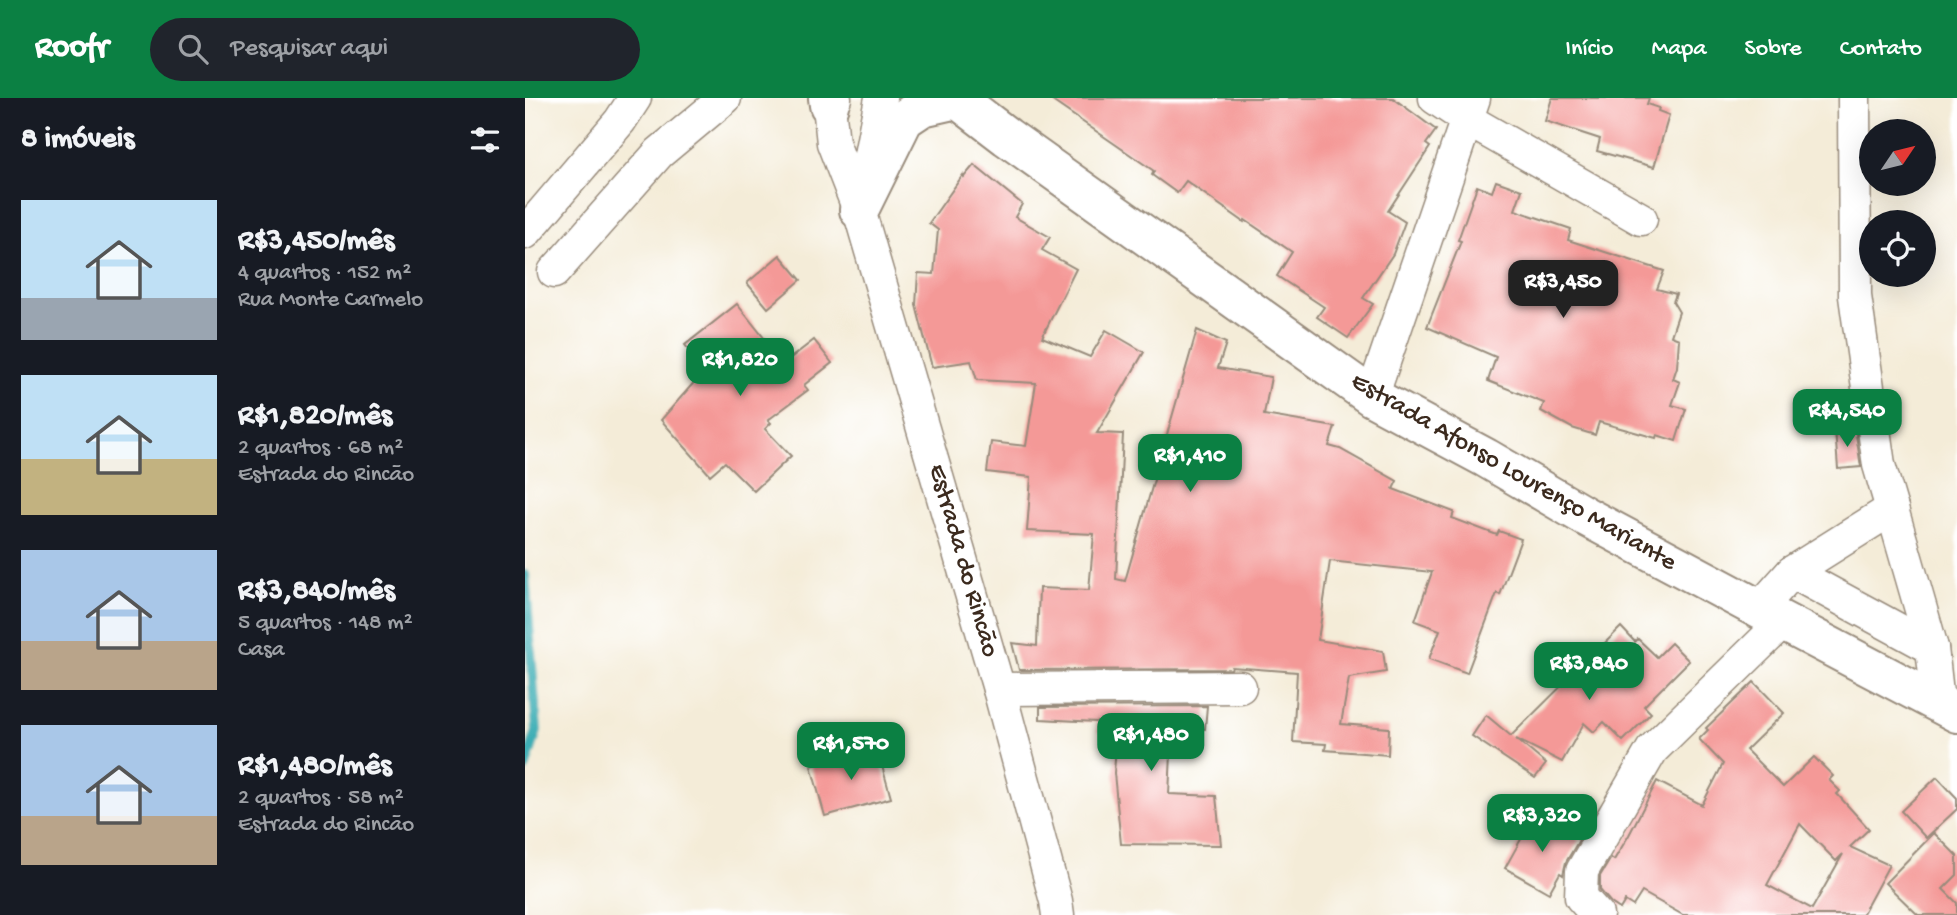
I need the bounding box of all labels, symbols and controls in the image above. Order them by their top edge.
search box [150,18,640,81]
text: Roofr [35,30,108,68]
icon: search [174,30,212,68]
text: Pesquisar aqui [230,34,388,65]
text: Início [1565,35,1613,64]
text: Mapa [1651,35,1707,64]
text: Sobre [1745,35,1802,64]
text: Contato [1840,35,1922,64]
north arrow [1859,119,1935,196]
map controls [1859,119,1936,287]
icon: filters [466,121,504,159]
text: 8 imóveis [21,123,134,158]
button: locate [1859,210,1936,287]
text: R$3,450/mês [238,225,394,260]
icon: home [77,228,161,312]
text: 4 quartos · 152 m² [238,260,411,287]
pin: R$3,450 [1498,260,1628,320]
text: R$3,450 [1524,269,1602,296]
text: Rua Monte Carmelo [238,287,423,314]
pin: R$1,820 [675,338,805,398]
text: R$1,820 [702,347,778,374]
street label: Estrada Afonso Lourenço Mariante [1345,367,1682,579]
pin: R$4,540 [1782,390,1912,449]
text: R$4,540 [1809,398,1885,425]
text: R$1,820/mês [238,400,392,435]
icon: home [77,403,161,487]
pin: R$1,410 [1125,434,1255,494]
text: 2 quartos · 68 m² [238,435,403,462]
text: R$1,410 [1154,443,1226,470]
street label: Estrada do Rincão [920,461,1004,661]
text: Estrada do Rincão [238,462,414,489]
text: R$3,840/mês [238,575,395,610]
icon: home [77,578,161,662]
text: 5 quartos · 148 m² [238,610,413,637]
text: Casa [238,637,284,664]
pin: R$3,840 [1524,642,1654,702]
text: R$3,840 [1550,651,1628,678]
pin: R$1,480 [1086,714,1216,773]
pin: R$1,570 [786,722,916,782]
text: R$1,480 [1113,722,1189,749]
text: R$1,570 [813,731,889,758]
text: R$1,480/mês [238,750,391,785]
icon: home [77,753,161,837]
text: 2 quartos · 58 m² [238,785,404,812]
pin: R$3,320 [1477,794,1607,854]
text: R$3,320 [1503,803,1581,830]
text: Estrada do Rincão [238,812,414,839]

